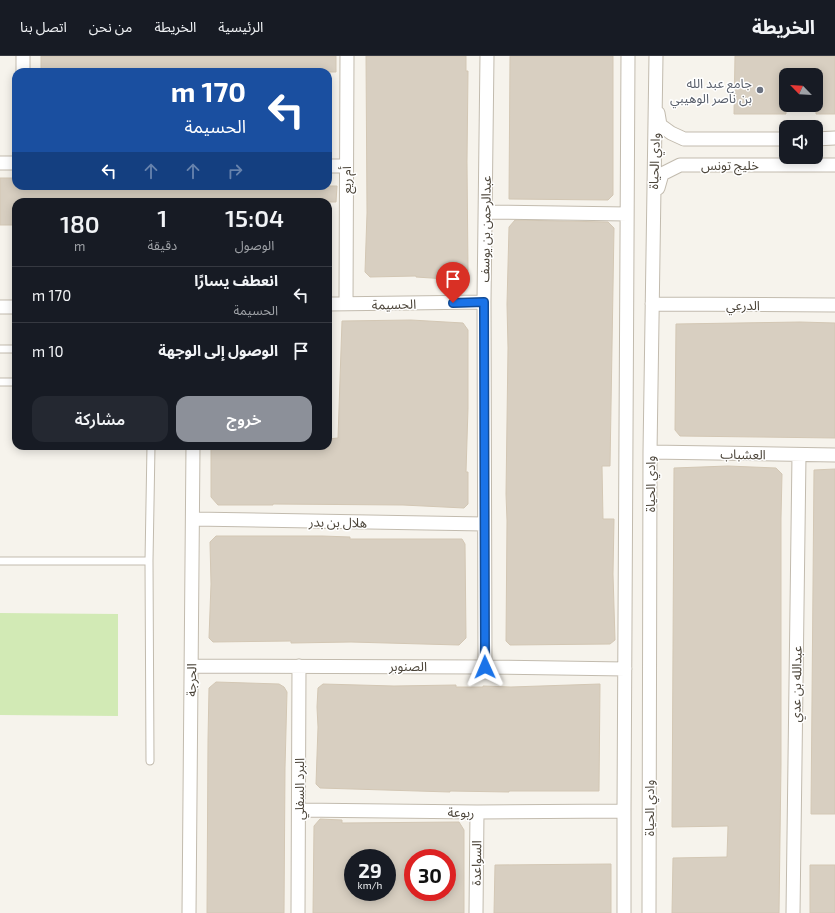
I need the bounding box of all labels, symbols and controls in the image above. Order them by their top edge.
text: الخريطة [752,15,815,38]
text: اتصل بنا [20,18,67,35]
text: من نحن [89,18,132,35]
text: الخريطة [154,18,196,35]
text: الرئيسية [218,18,263,35]
north arrow [779,68,823,112]
map controls [779,68,823,164]
text: 170 m [171,74,246,108]
place label: جامع عبد الله بن ناصر الوهيبي [670,75,752,109]
icon: left [260,84,312,136]
marker: جامع عبد الله بن ناصر الوهيبي [755,85,765,95]
text: الحسيمة [184,115,246,137]
button: sound [779,120,823,164]
street label: وادي الحياة [645,132,666,190]
street label: خليج تونس [701,157,759,176]
icon: left [98,160,120,182]
icon: ahead [140,160,162,182]
icon: ahead [182,160,204,182]
icon: right [224,160,246,182]
street label: أم ريع [338,166,357,194]
street label: عبدالرحمن بن يوسف [476,175,495,283]
text: 1 [157,203,167,232]
text: 15:04 [225,203,284,232]
text: 180 [60,209,100,238]
text: دقيقة [148,237,177,253]
text: الوصول [235,237,274,253]
text: m [74,238,85,254]
pin [436,262,470,303]
icon: arrive [442,268,464,290]
text: انعطف يسارًا [194,271,278,289]
icon: left [290,284,312,306]
text: 170 m [32,286,71,304]
street label: الحسيمة [372,296,416,312]
street label: الدرعي [726,297,760,316]
text: الحسيمة [234,302,278,318]
icon: arrive [290,340,312,362]
text: الوصول إلى الوجهة [158,341,278,359]
text: 10 m [32,342,64,360]
button: مشاركة [32,396,168,442]
button: خروج [176,396,312,442]
street label: العشباب [720,446,766,463]
street label: وادي الحياة [642,456,661,512]
street label: هلال بن بدر [308,513,367,532]
street label: عبدالله بن عدي [787,645,808,723]
position arrow [464,646,506,688]
street label: الصنوبر [388,658,427,674]
street label: الحرجة [183,663,199,697]
street label: البرد السفلي [291,758,310,820]
street label: وادي الحياة [641,780,660,836]
street label: ربوعة [447,804,475,820]
street label: السواعدة [468,840,484,886]
speed limit sign: 30 [404,849,456,901]
text: 29 [358,858,382,882]
text: km/h [358,879,382,891]

